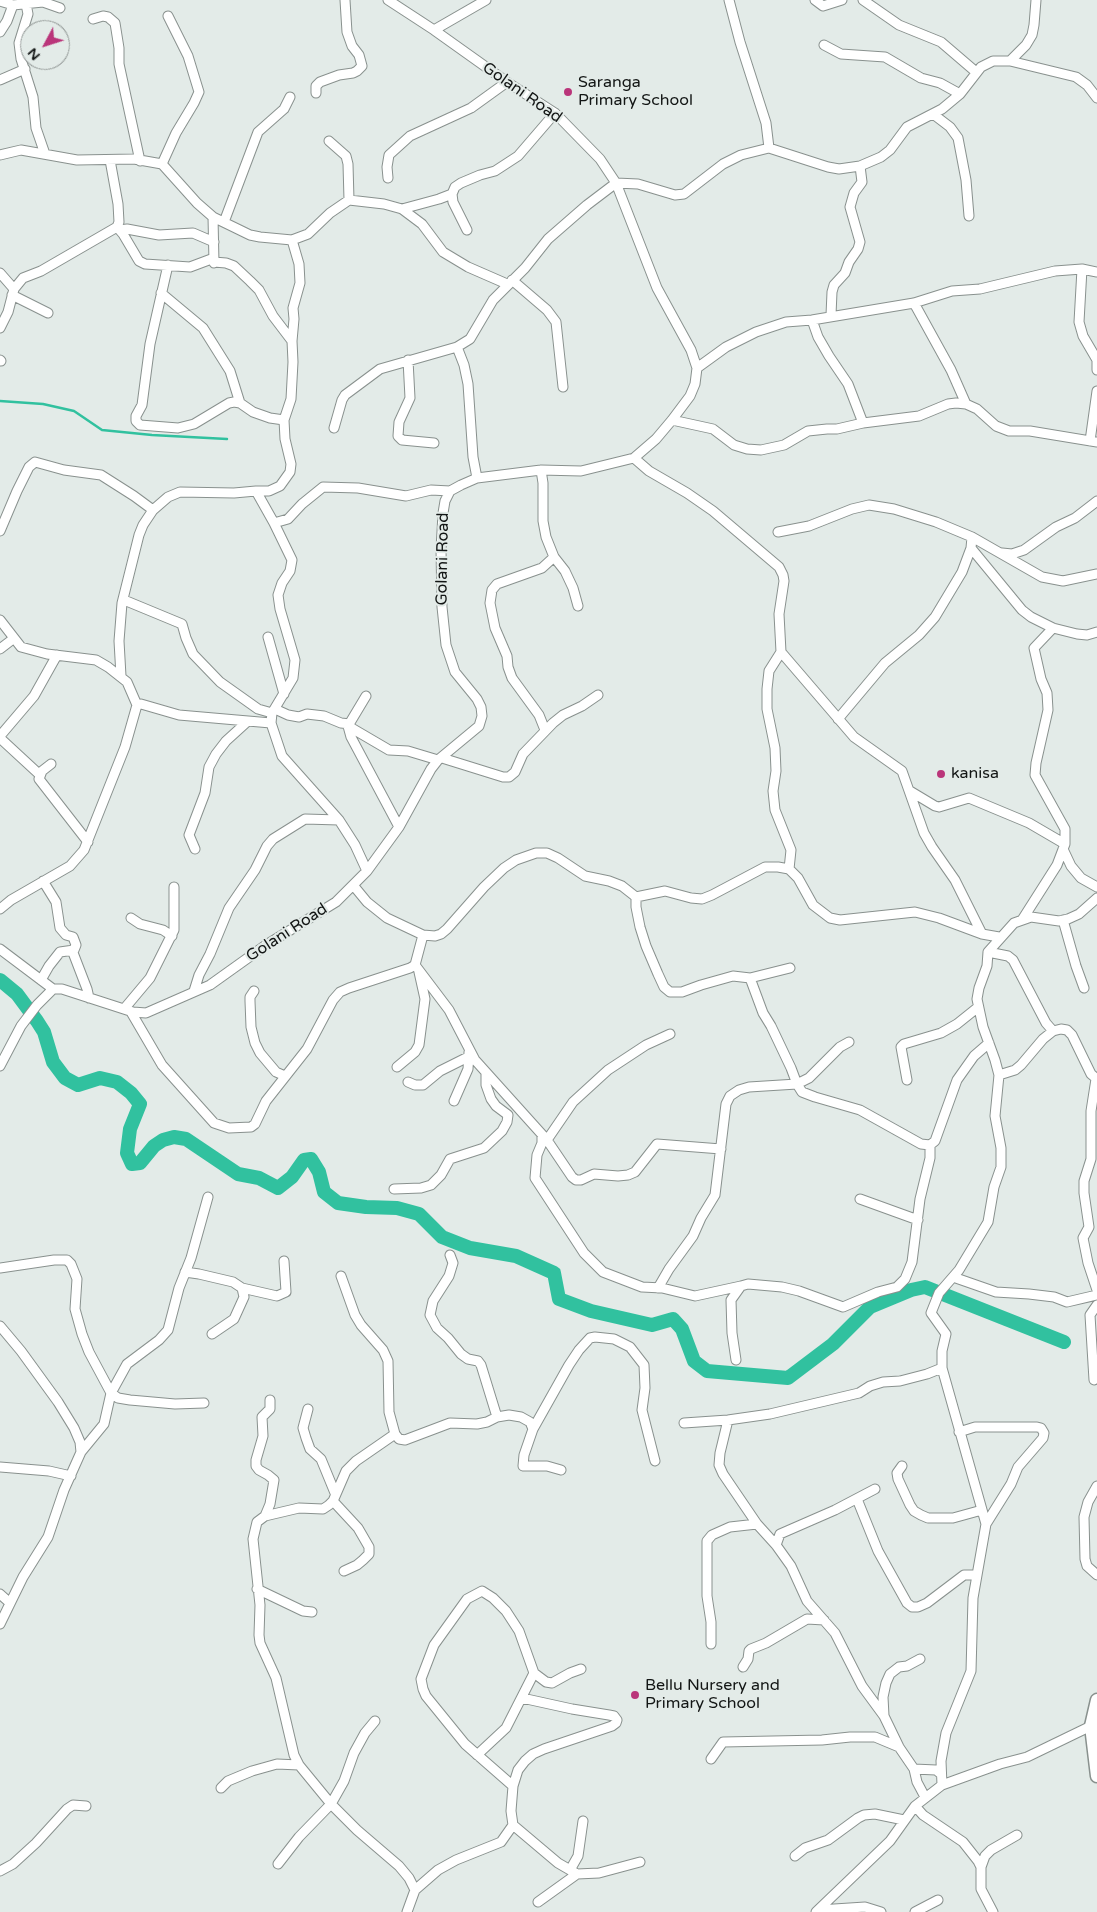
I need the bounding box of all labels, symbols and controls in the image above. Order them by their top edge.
north arrow [20,20,70,70]
text: N [24,45,44,64]
street label: Golani Road [478,58,566,128]
place label: Saranga Primary School [578,73,693,111]
marker: Saranga Primary School [562,86,574,98]
street label: Golani Road [433,512,453,606]
place label: kanisa [951,764,999,784]
marker: kanisa [935,768,947,780]
street label: Golani Road [243,900,331,966]
place label: Bellu Nursery and Primary School [645,1676,780,1714]
marker: Bellu Nursery and Primary School [629,1689,641,1701]

